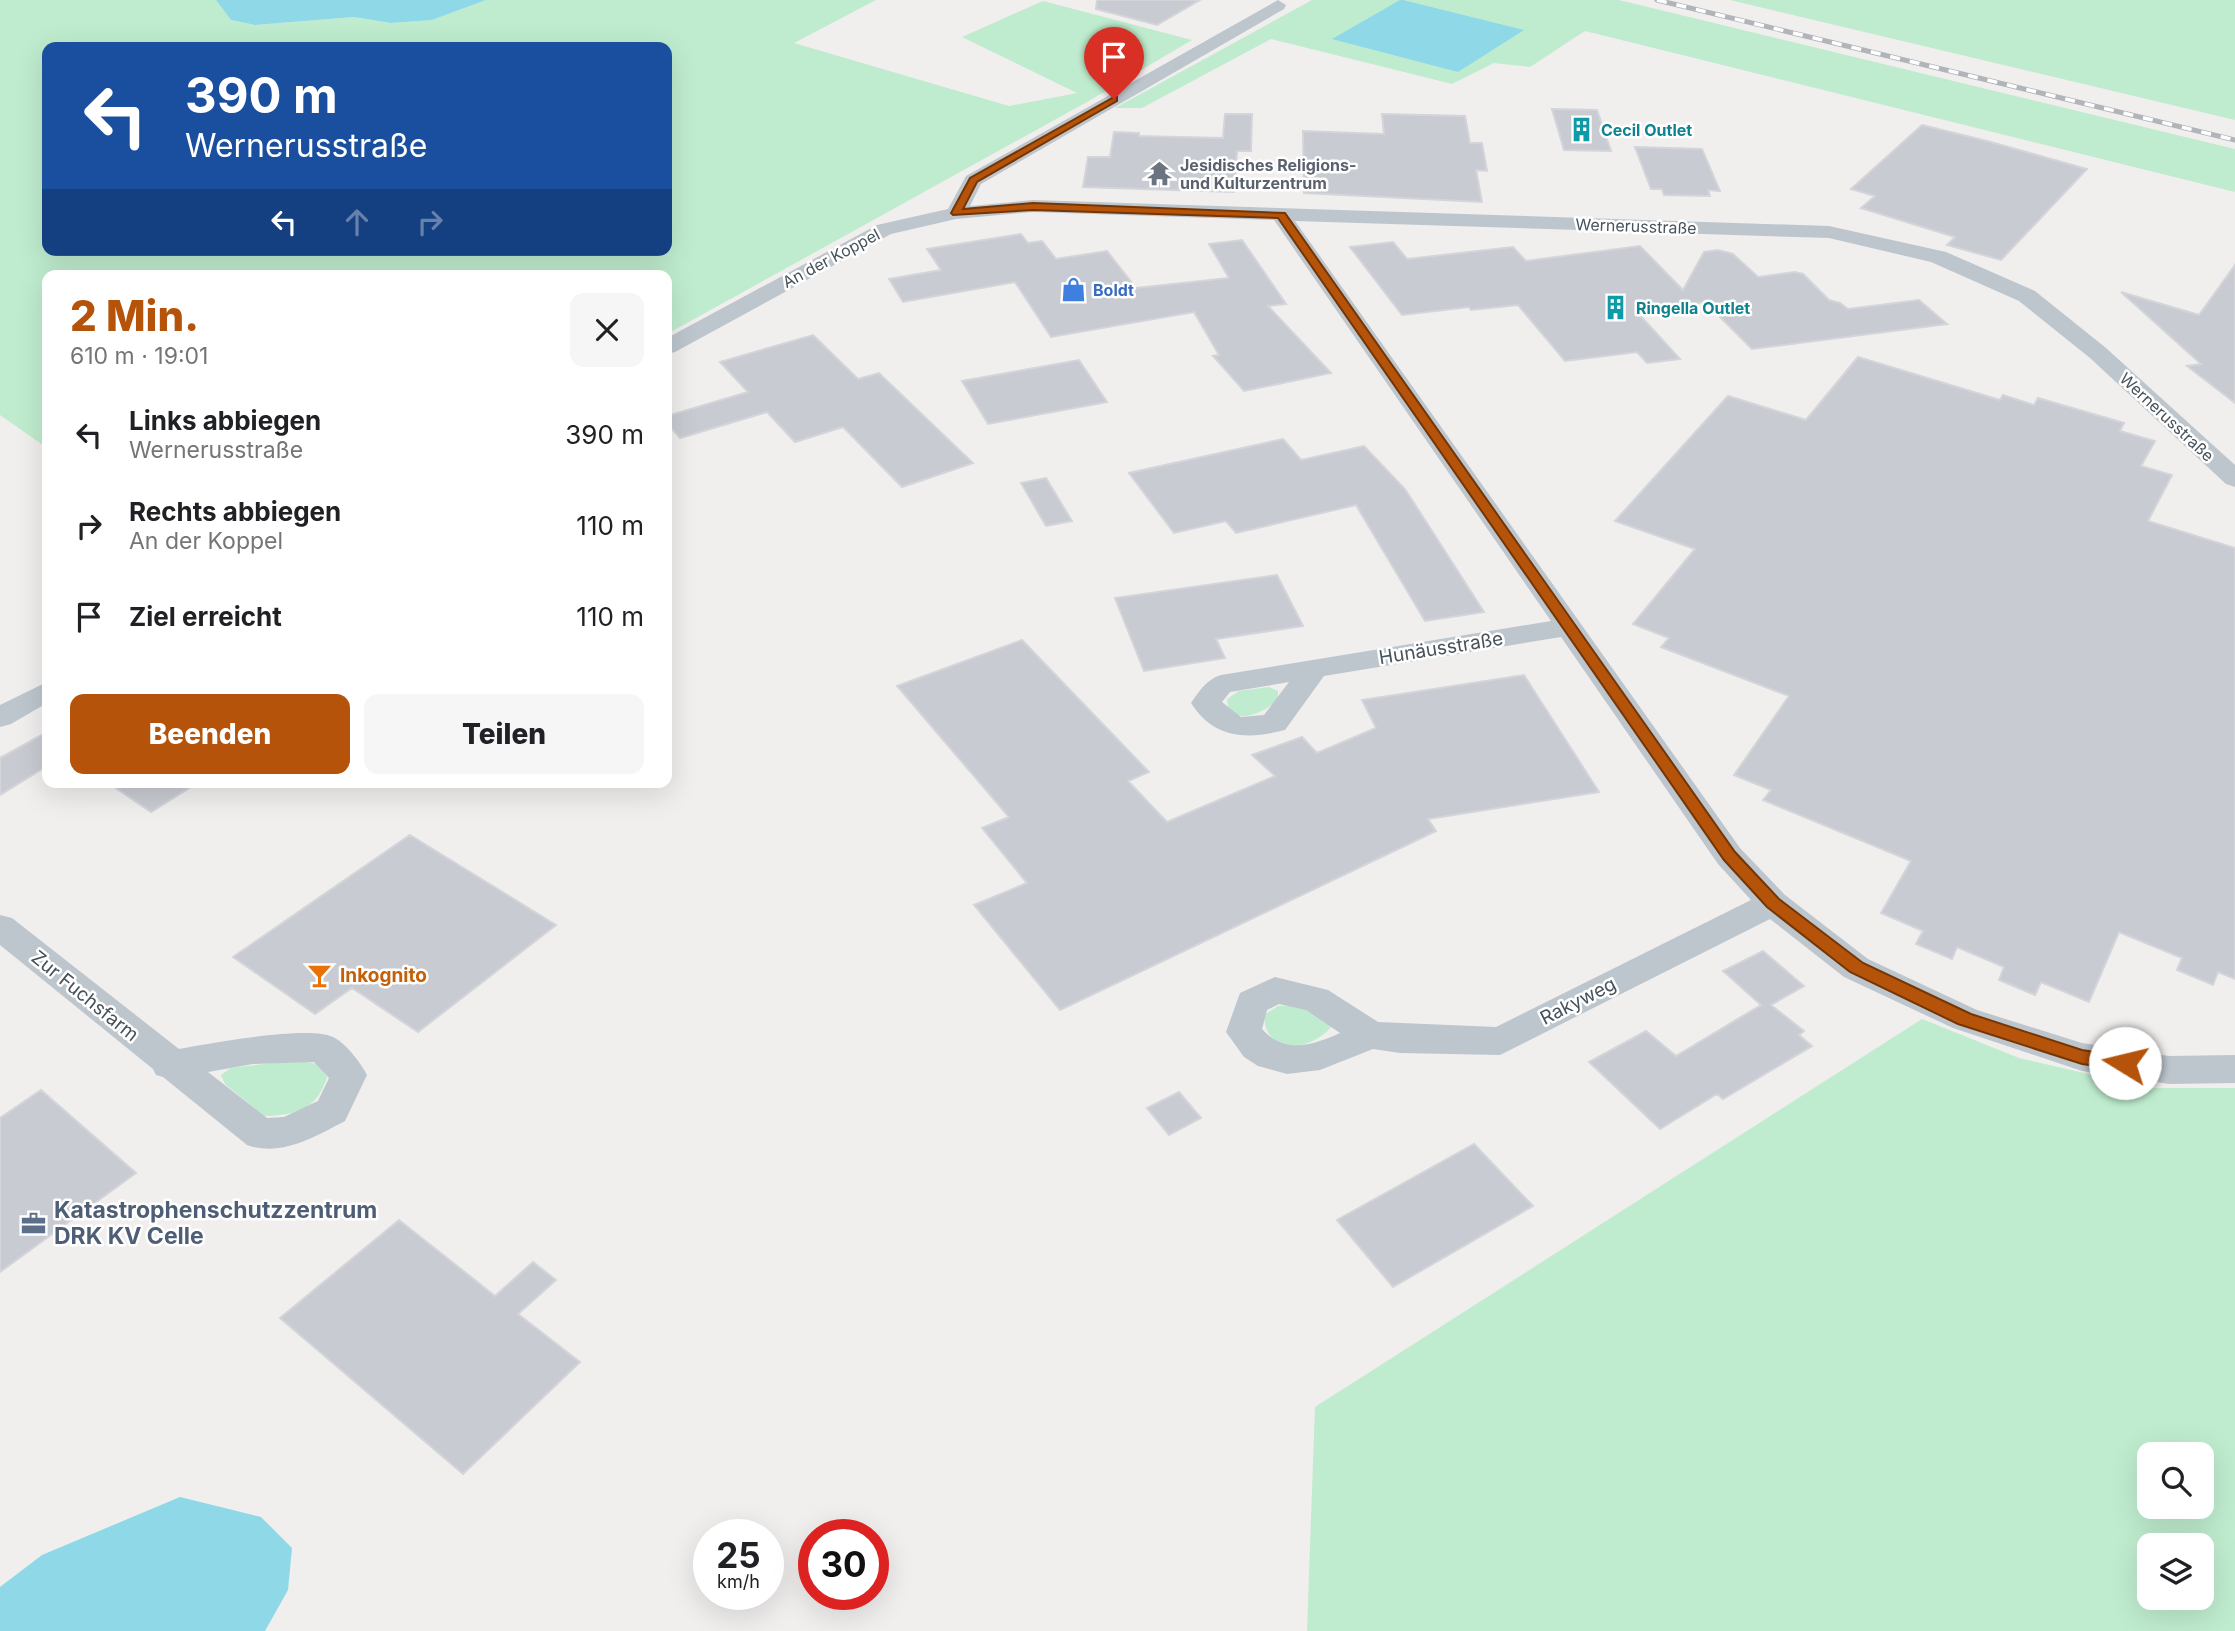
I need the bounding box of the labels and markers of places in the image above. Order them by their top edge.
pin [1084,27,1144,99]
building icon: Cecil Outlet [1567,116,1595,144]
place label: Cecil Outlet [1601,120,1692,140]
place label: Jesidisches Religions- und Kulturzentrum [1180,155,1356,193]
temple icon: Jesidisches Religions- und Kulturzentrum [1146,160,1174,188]
shop icon: Boldt [1059,276,1087,304]
place label: Boldt [1093,280,1134,300]
building icon: Ringella Outlet [1602,294,1630,322]
place label: Ringella Outlet [1636,298,1750,318]
bar icon: Inkognito [306,961,334,989]
place label: Inkognito [340,964,427,987]
place label: Katastrophenschutzzentrum DRK KV Celle [54,1196,377,1250]
office icon: Katastrophenschutzzentrum DRK KV Celle [20,1209,48,1237]

